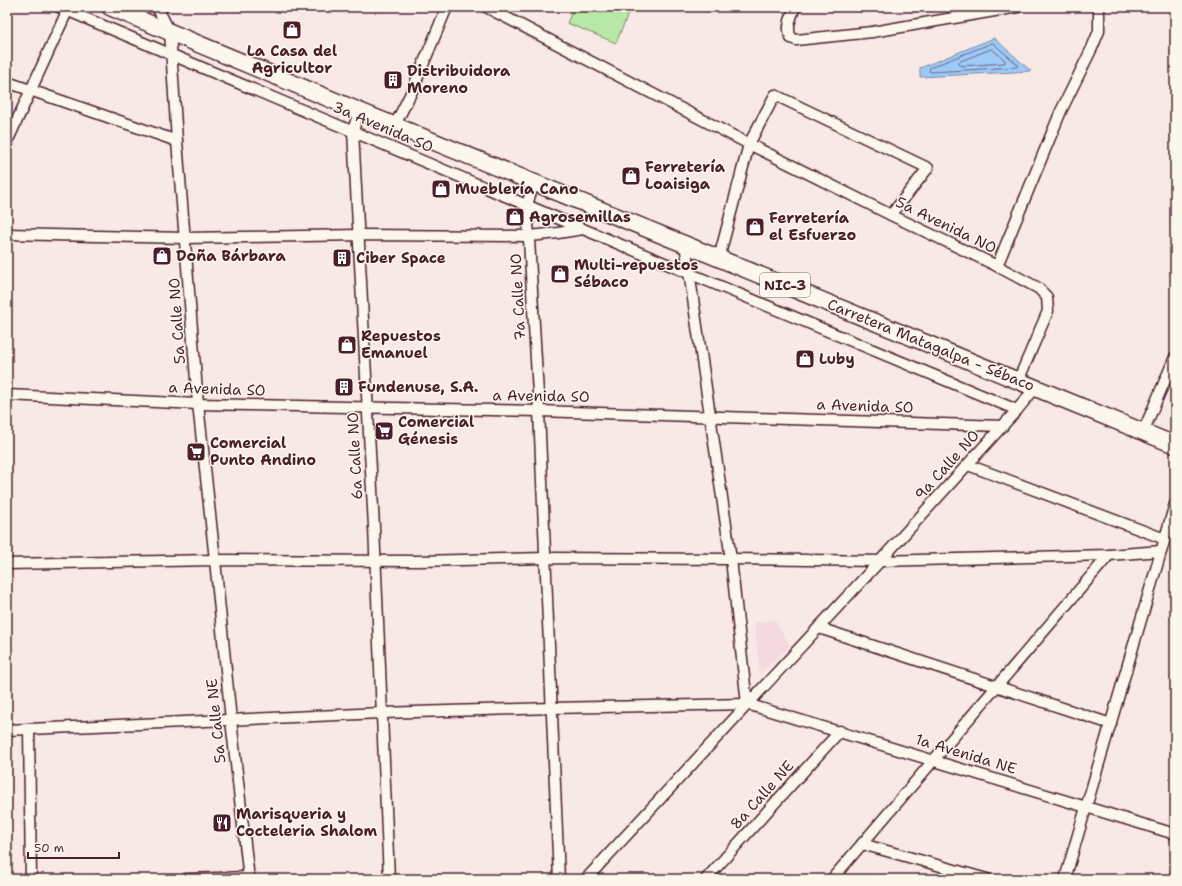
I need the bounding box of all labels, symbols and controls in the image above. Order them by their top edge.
shop icon: La Casa del Agricultor [281,19,303,41]
place label: La Casa del Agricultor [247,41,337,78]
place label: Distribuidora Moreno [407,61,511,98]
building icon: Distribuidora Moreno [382,69,404,91]
street label: 3a Avenida SO [330,97,436,157]
place label: Ferretería Loaisiga [645,157,726,194]
shop icon: Ferretería Loaisiga [620,165,642,187]
shop icon: Mueblería Cano [430,178,452,200]
place label: Mueblería Cano [455,179,579,199]
street label: 5a Avenida NO [892,192,1000,258]
shop icon: Agrosemillas [504,206,526,228]
place label: Agrosemillas [529,207,631,227]
place label: Ferretería el Esfuerzo [769,208,857,245]
shop icon: Ferretería el Esfuerzo [744,216,766,238]
shop icon: Doña Bárbara [151,245,173,267]
place label: Doña Bárbara [176,246,286,266]
building icon: Ciber Space [331,247,353,269]
place label: Ciber Space [356,248,446,268]
street label: 7a Calle NO [506,253,530,341]
place label: Multi-repuestos Sébaco [574,255,699,292]
shop icon: Multi-repuestos Sébaco [549,263,571,285]
road number: NIC-3 [760,273,810,297]
street label: 5a Calle NO [164,277,190,365]
street label: Carretera Matagalpa - Sébaco [824,294,1038,396]
place label: Repuestos Emanuel [361,326,441,363]
shop icon: Repuestos Emanuel [336,334,358,356]
shop icon: Luby [794,348,816,370]
place label: Luby [819,349,855,369]
building icon: Fundenuse, S.A. [333,376,355,398]
street label: a Avenida SO [168,377,266,401]
place label: Fundenuse, S.A. [358,377,478,397]
street label: a Avenida SO [492,385,590,407]
street label: a Avenida SO [816,394,914,418]
street label: 6a Calle NO [343,412,367,500]
place label: Comercial Génesis [398,412,474,449]
supermarket icon: Comercial Génesis [373,420,395,442]
street label: 9a Calle NO [910,426,984,504]
place label: Comercial Punto Andino [210,433,316,470]
supermarket icon: Comercial Punto Andino [185,441,207,463]
street label: 5a Calle NE [202,678,230,764]
street label: 1a Avenida NE [913,729,1019,779]
street label: 8a Calle NE [726,756,798,834]
place label: Marisqueria y Cocteleria Shalom [236,804,378,841]
restaurant icon: Marisqueria y Cocteleria Shalom [211,812,233,834]
scale bar [28,834,119,860]
text: 50 m [34,840,64,856]

